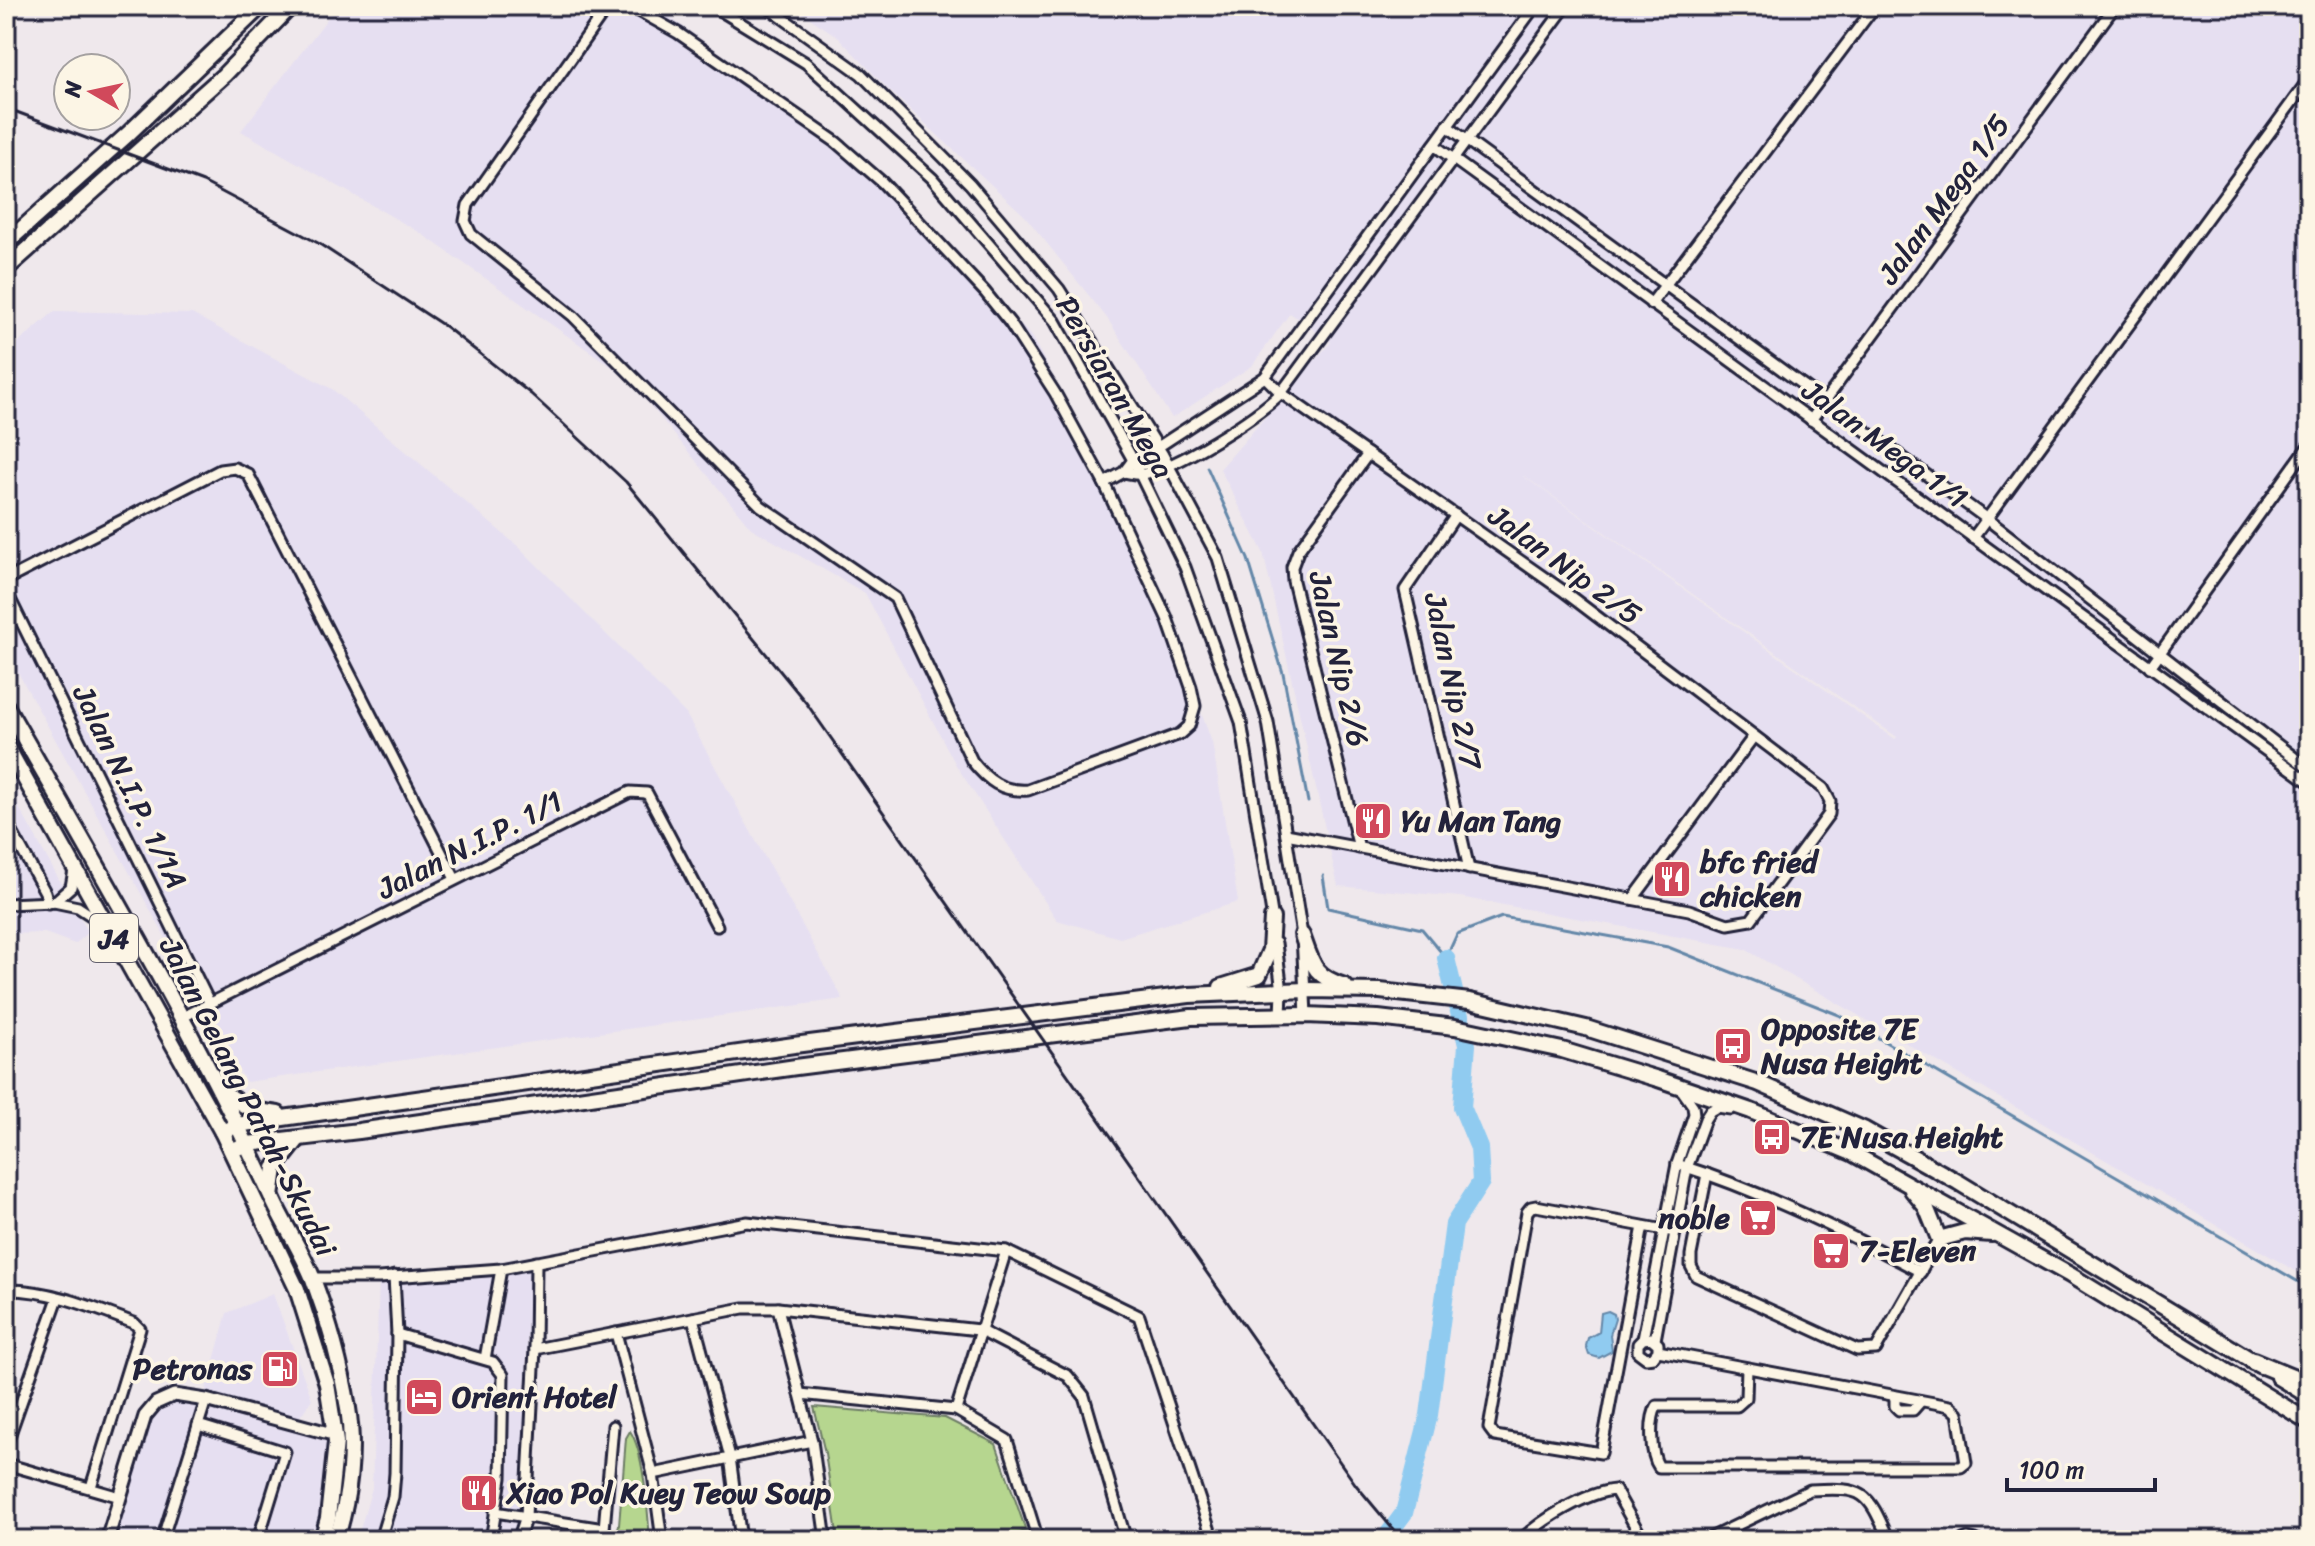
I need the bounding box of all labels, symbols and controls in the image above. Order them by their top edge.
north arrow [52,52,132,132]
text: N [52,78,93,101]
street label: Jalan Mega 1/5 [1863,102,2025,297]
street label: Persiaran Mega [1040,285,1190,489]
street label: Jalan Mega 1/1 [1789,364,1980,523]
street label: Jalan Nip 2/5 [1475,490,1654,640]
street label: Jalan Nip 2/6 [1292,565,1385,752]
street label: Jalan Nip 2/7 [1408,587,1498,776]
street label: Jalan N.I.P. 1/1A [57,674,203,899]
street label: Jalan N.I.P. 1/1 [367,775,572,915]
place label: Yu Man Tang [1401,794,1561,848]
restaurant icon: Yu Man Tang [1352,800,1394,842]
place label: bfc fried chicken [1699,835,1820,923]
restaurant icon: bfc fried chicken [1651,858,1693,900]
road number: J4 [90,914,138,962]
street label: Jalan Gelang Patah-Skudai [143,927,352,1267]
place label: Opposite 7E Nusa Height [1760,1002,1923,1090]
bus stop icon: Opposite 7E Nusa Height [1712,1025,1754,1067]
place label: 7E Nusa Height [1800,1110,2003,1164]
bus stop icon: 7E Nusa Height [1751,1116,1793,1158]
place label: noble [1658,1191,1731,1245]
supermarket icon: noble [1737,1197,1779,1239]
place label: 7-Eleven [1859,1224,1977,1278]
supermarket icon: 7-Eleven [1810,1230,1852,1272]
place label: Petronas [133,1342,253,1396]
fuel station icon: Petronas [259,1348,301,1390]
place label: Orient Hotel [452,1370,618,1424]
hotel icon: Orient Hotel [403,1376,445,1418]
scale bar [2007,1442,2155,1492]
text: 100 m [2019,1449,2084,1491]
place label: Xiao Pol Kuey Teow Soup [505,1466,831,1520]
restaurant icon: Xiao Pol Kuey Teow Soup [458,1472,500,1514]

